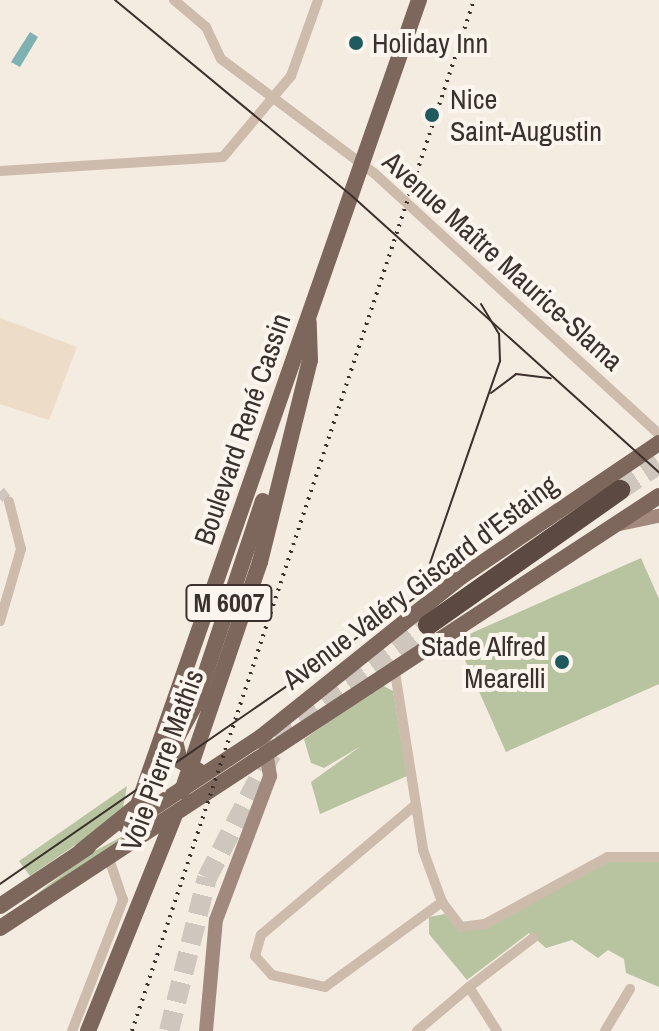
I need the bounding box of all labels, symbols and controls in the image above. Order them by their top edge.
place label: Holiday Inn [372,26,488,60]
marker: Holiday Inn [347,34,365,52]
place label: Nice Saint-Augustin [450,82,602,148]
marker: Nice Saint-Augustin [421,104,443,126]
street label: Avenue Maître Maurice-Slama [376,144,630,378]
street label: Boulevard René Cassin [187,309,297,549]
street label: Avenue Valéry Giscard d'Estaing [276,468,564,696]
road number: M 6007 [185,581,273,625]
place label: Stade Alfred Mearelli [420,629,546,695]
marker: Stade Alfred Mearelli [553,653,571,671]
street label: Voie Pierre Mathis [114,665,210,855]

